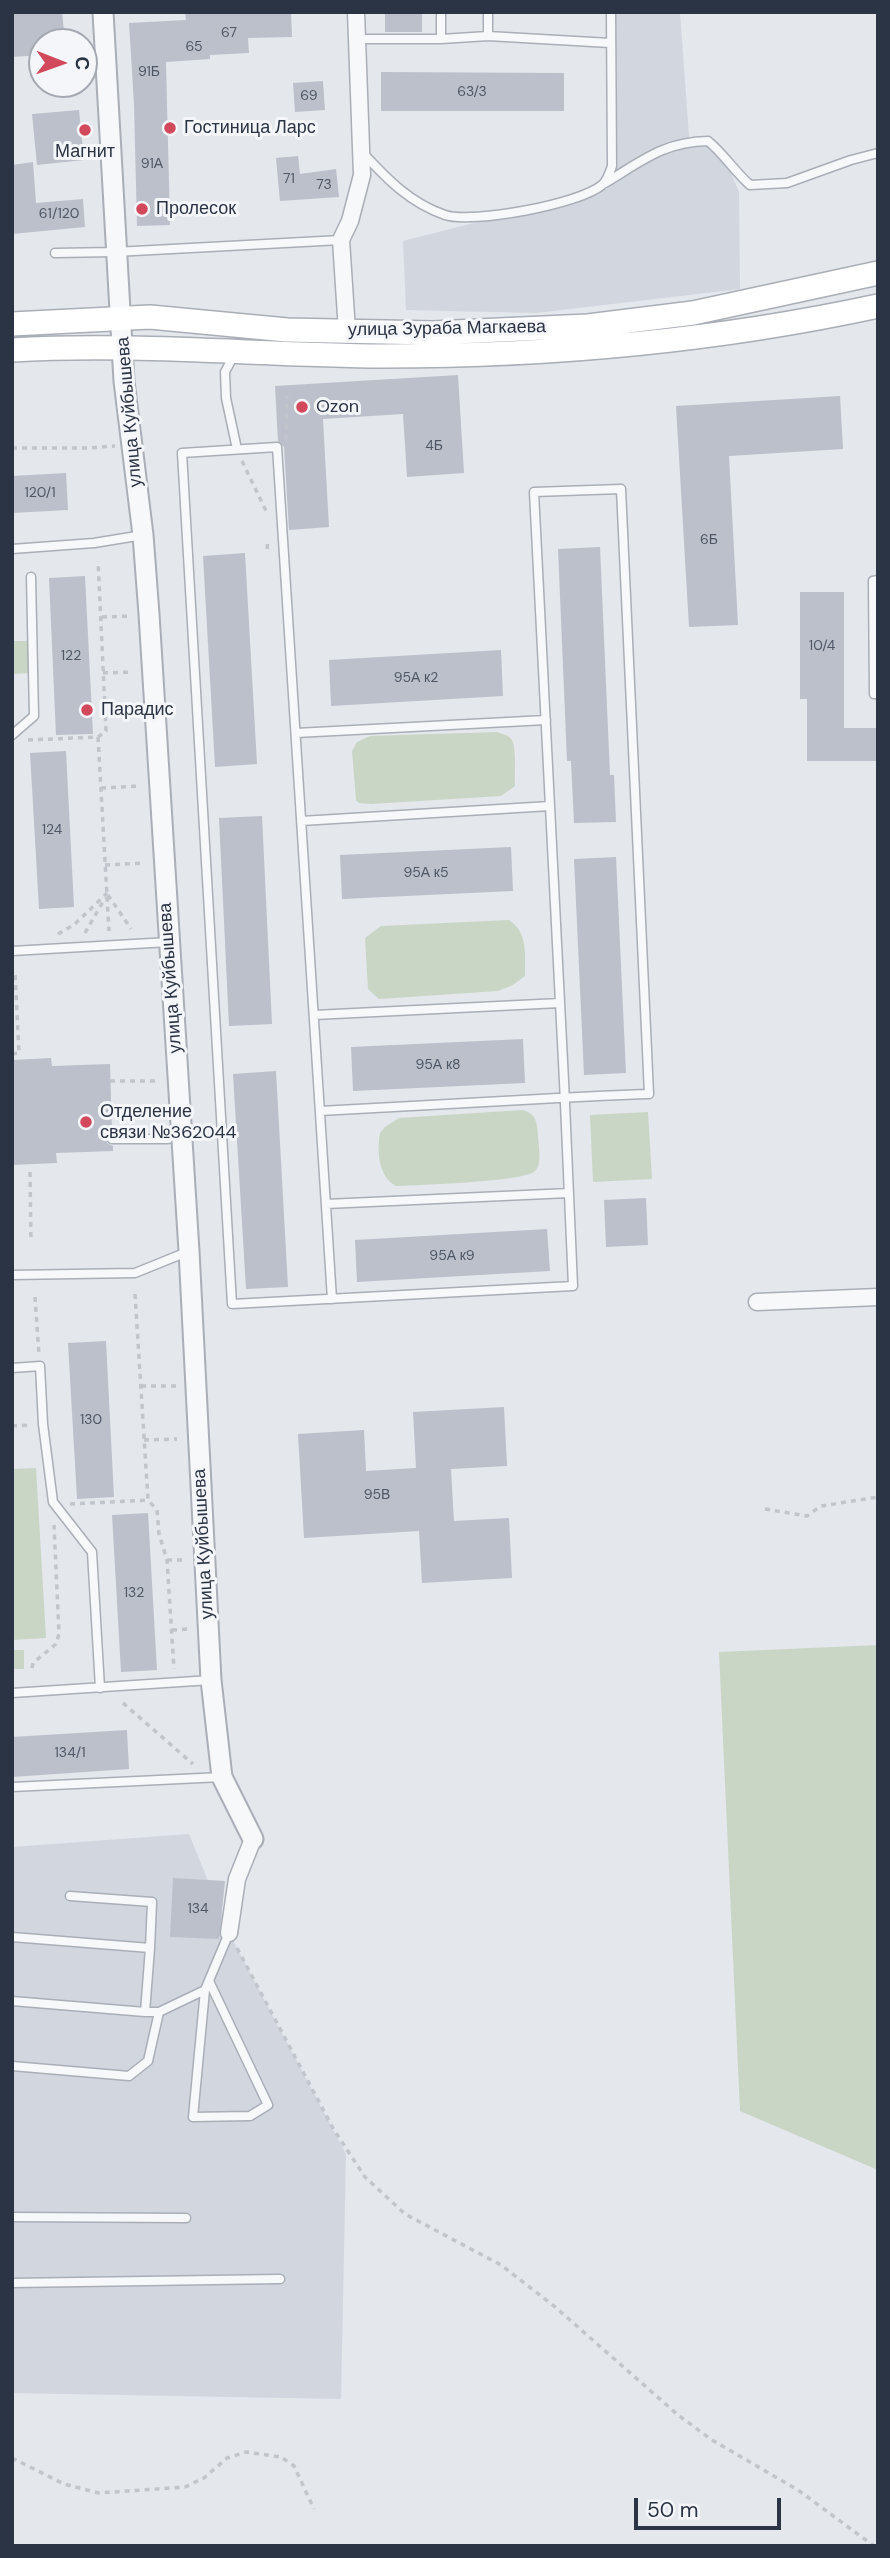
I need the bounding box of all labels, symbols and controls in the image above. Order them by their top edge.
house number: 67 [221,25,237,41]
north arrow [28,28,98,98]
house number: 65 [185,39,203,55]
text: С [70,56,95,70]
house number: 91Б [138,64,160,80]
house number: 63/3 [457,84,487,100]
house number: 69 [300,88,318,104]
place label: Гостиница Ларс [184,117,316,139]
marker: Гостиница Ларс [162,120,178,136]
marker: Магнит [77,122,93,138]
place label: Магнит [55,141,115,163]
house number: 91А [141,156,163,172]
house number: 71 [283,171,295,187]
house number: 73 [316,177,332,193]
place label: Пролесок [156,198,236,220]
marker: Пролесок [134,201,150,217]
house number: 61/120 [39,206,79,222]
street label: улица Зураба Магкаева [348,316,546,342]
street label: улица Куйбышева [113,336,147,488]
place label: Ozon [316,396,359,418]
marker: Ozon [294,399,310,415]
house number: 4Б [425,438,443,454]
house number: 120/1 [24,485,56,501]
house number: 6Б [700,532,718,548]
house number: 10/4 [809,638,835,654]
house number: 122 [61,648,81,664]
house number: 95А к2 [394,670,438,686]
place label: Парадис [101,699,174,721]
marker: Парадис [79,702,95,718]
house number: 124 [42,822,62,838]
house number: 95А к5 [403,865,449,881]
street label: улица Куйбышева [155,902,187,1054]
house number: 95А к8 [415,1057,461,1073]
place label: Отделение связи №362044 [100,1101,236,1144]
marker: Отделение связи №362044 [78,1114,94,1130]
house number: 95А к9 [429,1248,475,1264]
house number: 130 [80,1412,102,1428]
street label: улица Куйбышева [189,1468,219,1620]
house number: 95В [364,1487,390,1503]
house number: 132 [124,1585,144,1601]
house number: 134/1 [55,1745,85,1761]
house number: 134 [187,1901,209,1917]
scale bar [638,2484,785,2528]
text: 50 m [647,2496,698,2524]

